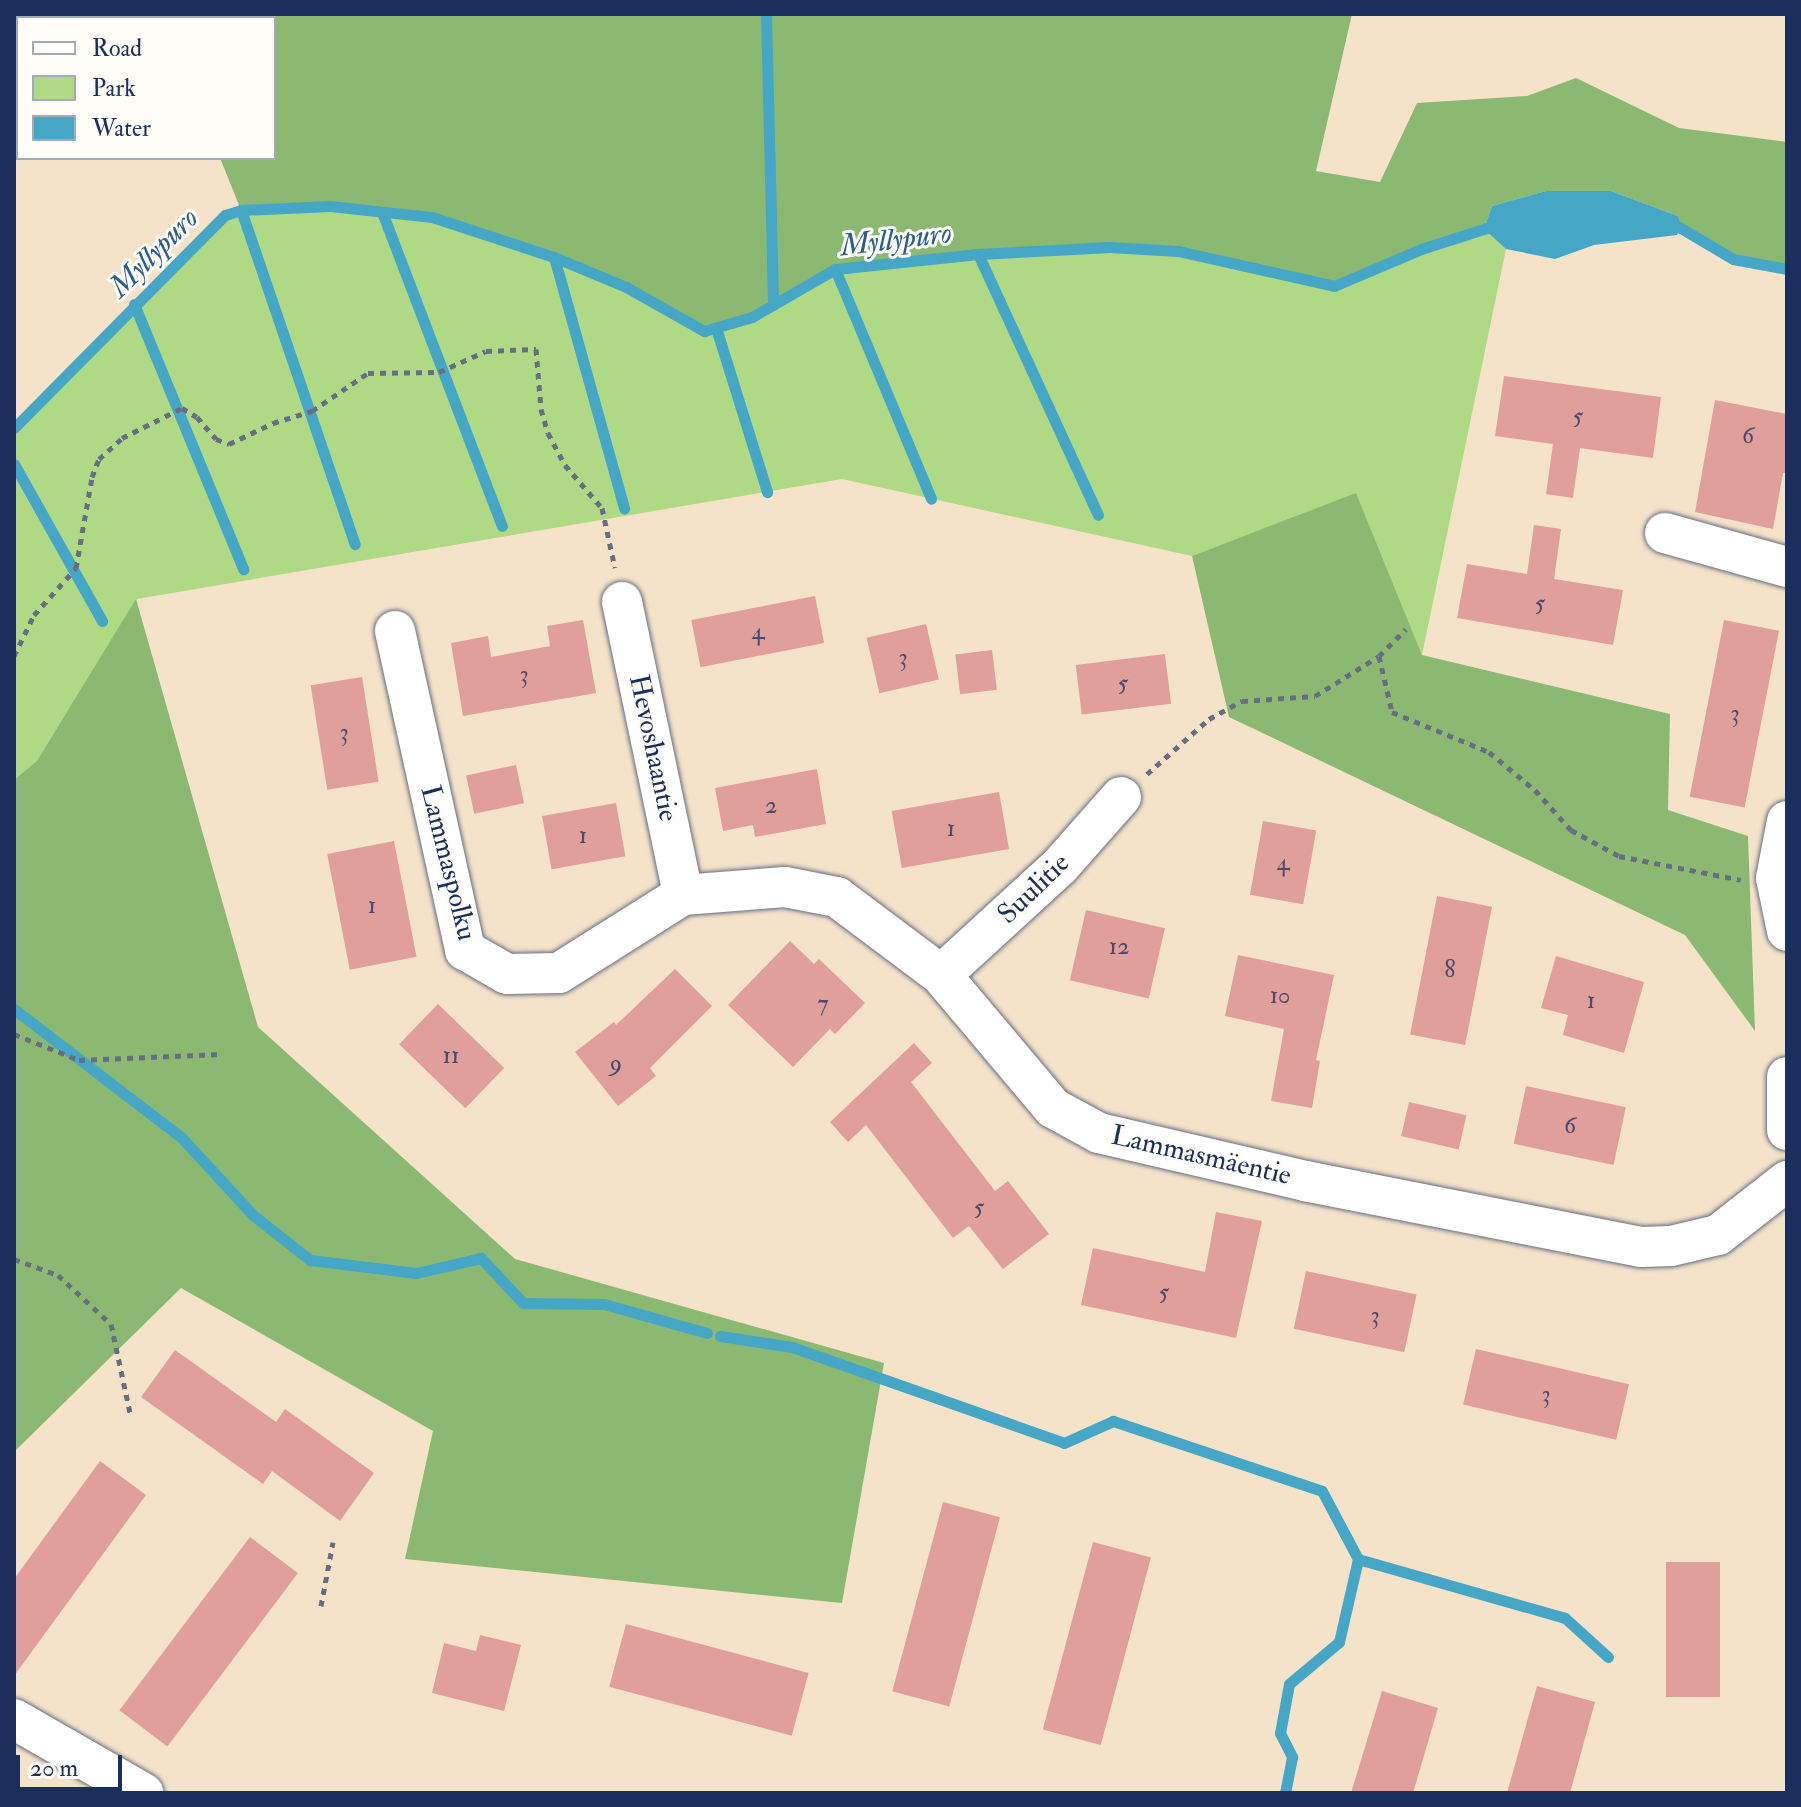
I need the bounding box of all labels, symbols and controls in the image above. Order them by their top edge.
legend [16,16,276,160]
text: Road [92,33,142,64]
text: Park [92,73,136,104]
text: Water [92,113,151,144]
water label: Myllypuro [102,201,206,305]
water label: Myllypuro [838,215,954,265]
house number: 5 [1573,403,1583,431]
house number: 6 [1742,422,1754,450]
house number: 5 [1535,590,1545,618]
house number: 4 [752,618,764,646]
house number: 3 [898,644,908,672]
house number: 3 [519,661,529,689]
house number: 5 [1118,670,1128,698]
street label: Hevoshaantie [621,672,685,824]
house number: 3 [1730,700,1740,728]
house number: 3 [339,719,349,747]
street label: Lammaspolku [413,782,483,944]
house number: 2 [765,792,777,820]
house number: 1 [947,815,955,843]
house number: 1 [579,822,587,850]
street label: Suulitie [991,847,1077,931]
house number: 4 [1277,849,1289,877]
house number: 1 [368,892,376,920]
house number: 12 [1109,933,1129,961]
house number: 8 [1444,956,1456,984]
house number: 10 [1270,982,1290,1010]
house number: 1 [1587,987,1595,1015]
house number: 7 [817,990,829,1018]
house number: 11 [442,1042,460,1070]
house number: 9 [610,1050,622,1078]
house number: 6 [1564,1112,1576,1140]
street label: Lammasmäentie [1108,1119,1294,1193]
house number: 5 [974,1194,984,1222]
house number: 5 [1159,1279,1169,1307]
house number: 3 [1370,1302,1380,1330]
house number: 3 [1541,1381,1551,1409]
scale bar [20,1739,126,1789]
text: 20 m [30,1753,78,1784]

